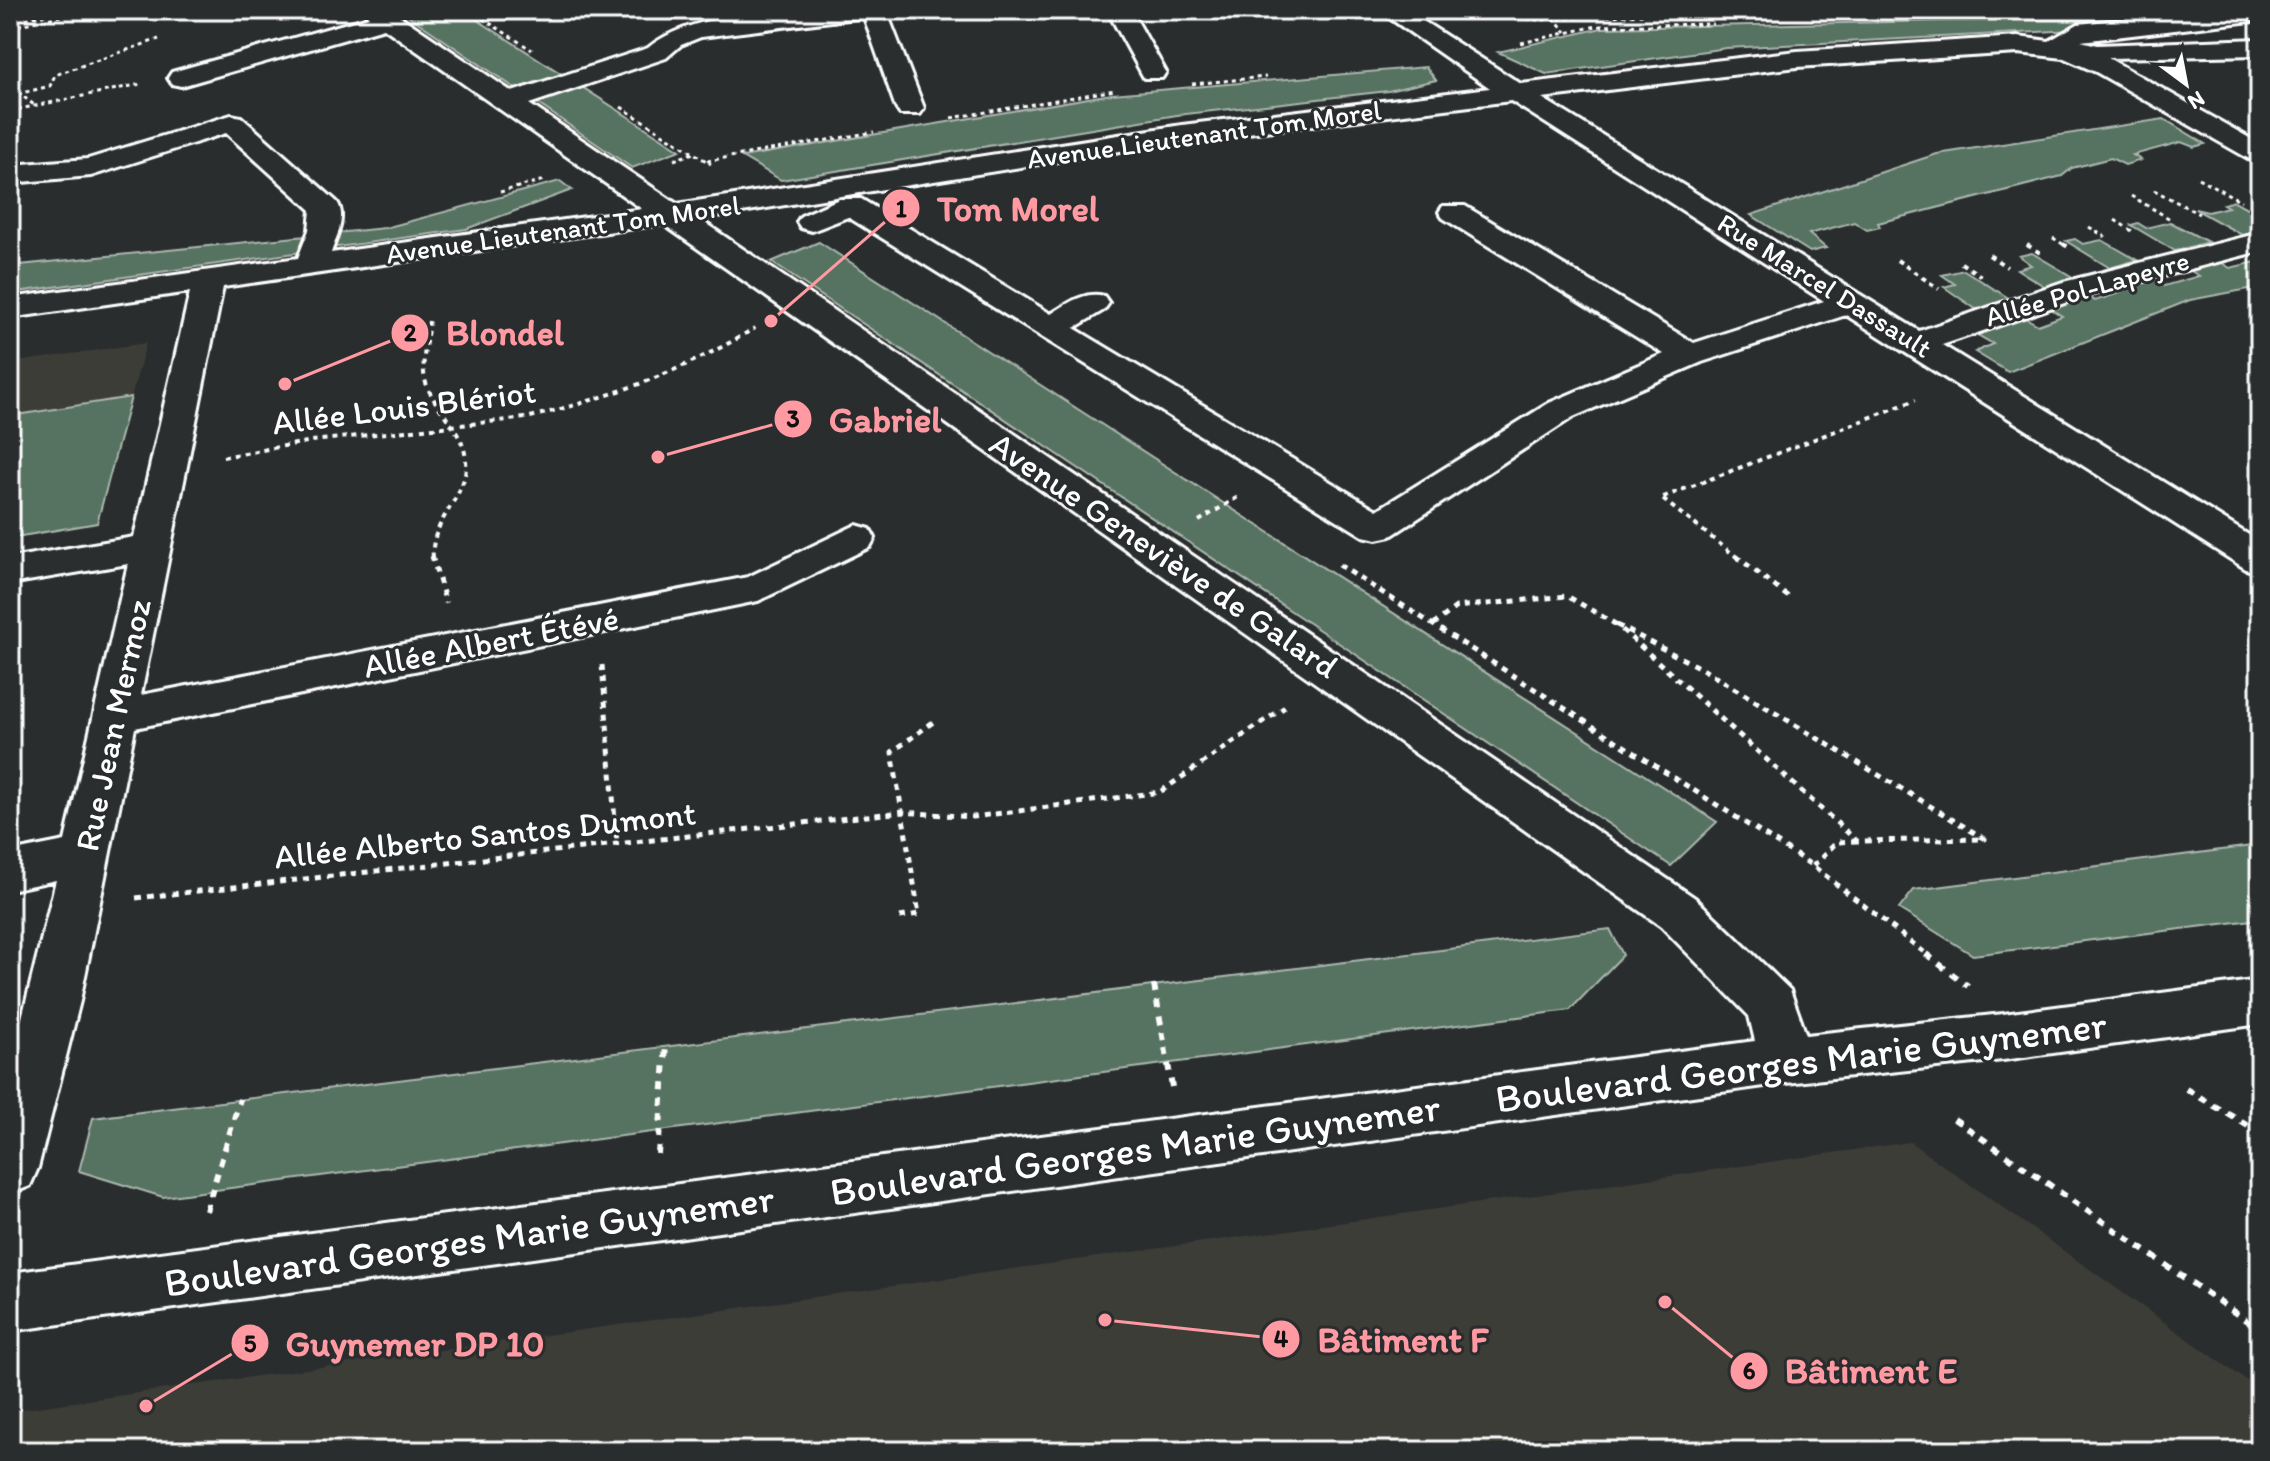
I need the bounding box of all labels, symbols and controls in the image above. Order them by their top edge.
north arrow [2146,44,2226,124]
text: N [2183,85,2210,116]
street label: Avenue Lieutenant Tom Morel [1025,92,1383,176]
callout: Tom Morel [881,178,1115,238]
street label: Avenue Lieutenant Tom Morel [384,187,742,271]
text: Tom Morel [936,187,1100,230]
text: 1 [895,194,907,223]
street label: Rue Marcel Dassault [1712,205,1938,365]
street label: Allée Pol-Lapeyre [1981,243,2193,333]
callout: Blondel [390,303,580,363]
text: Blondel [446,311,565,354]
text: 2 [404,318,417,347]
street label: Allée Louis Blériot [270,370,538,444]
callout: Gabriel [773,389,957,449]
text: Gabriel [829,398,942,441]
text: 3 [786,404,800,433]
street label: Avenue Geneviève de Galard [982,423,1346,687]
street label: Rue Jean Mermoz [66,595,160,855]
street label: Allée Albert Étévé [360,597,622,687]
street label: Allée Alberto Santos Dumont [272,792,698,878]
street label: Boulevard Georges Marie Guynemer [1493,1000,2109,1122]
street label: Boulevard Georges Marie Guynemer [827,1082,1443,1216]
street label: Boulevard Georges Marie Guynemer [161,1173,777,1307]
callout: Bâtiment F [1261,1309,1504,1369]
callout: Guynemer DP 10 [230,1313,561,1373]
text: Bâtiment F [1317,1318,1489,1361]
text: Guynemer DP 10 [285,1322,545,1365]
text: 4 [1274,1324,1289,1353]
text: 5 [244,1329,257,1358]
callout: Bâtiment E [1729,1341,1973,1401]
text: Bâtiment E [1785,1349,1957,1392]
text: 6 [1743,1356,1756,1385]

